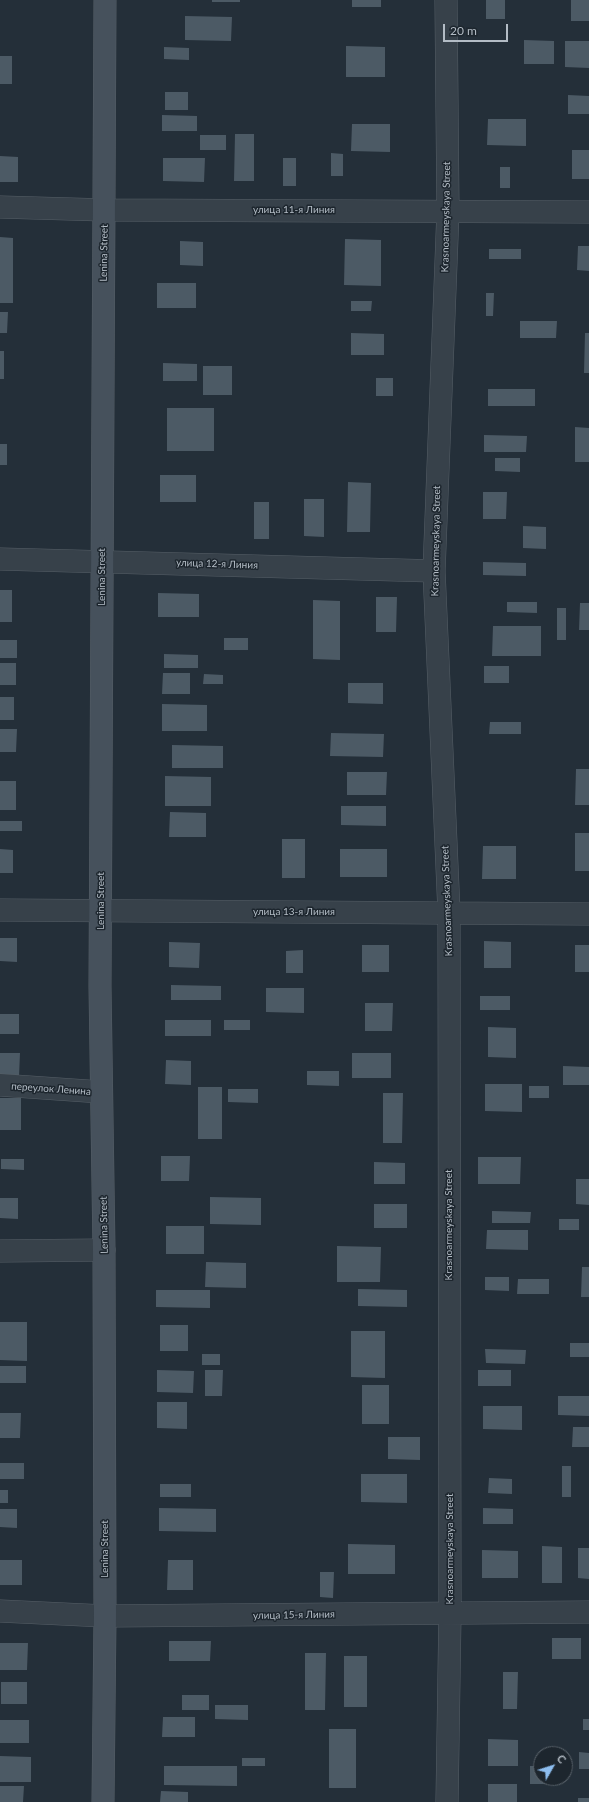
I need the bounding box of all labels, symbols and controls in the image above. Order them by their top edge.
scale bar [445,16,510,42]
text: 20 m [450,23,477,38]
street label: Krasnoarmeyskaya Street [439,161,453,273]
street label: улица 11-я Линия [253,204,335,216]
street label: Lenina Street [97,224,111,282]
street label: Krasnoarmeyskaya Street [429,485,443,597]
street label: Lenina Street [96,548,108,606]
street label: улица 12-я Линия [176,557,258,571]
street label: Krasnoarmeyskaya Street [439,845,455,957]
street label: Lenina Street [95,872,107,930]
street label: улица 13-я Линия [253,906,335,918]
street label: переулок Ленина [11,1080,91,1098]
street label: Krasnoarmeyskaya Street [443,1170,455,1280]
street label: Lenina Street [97,1196,111,1254]
street label: Krasnoarmeyskaya Street [444,1494,456,1604]
street label: Lenina Street [99,1520,111,1578]
street label: улица 15-я Линия [253,1608,335,1622]
north arrow [533,1746,573,1786]
text: С [555,1752,569,1766]

